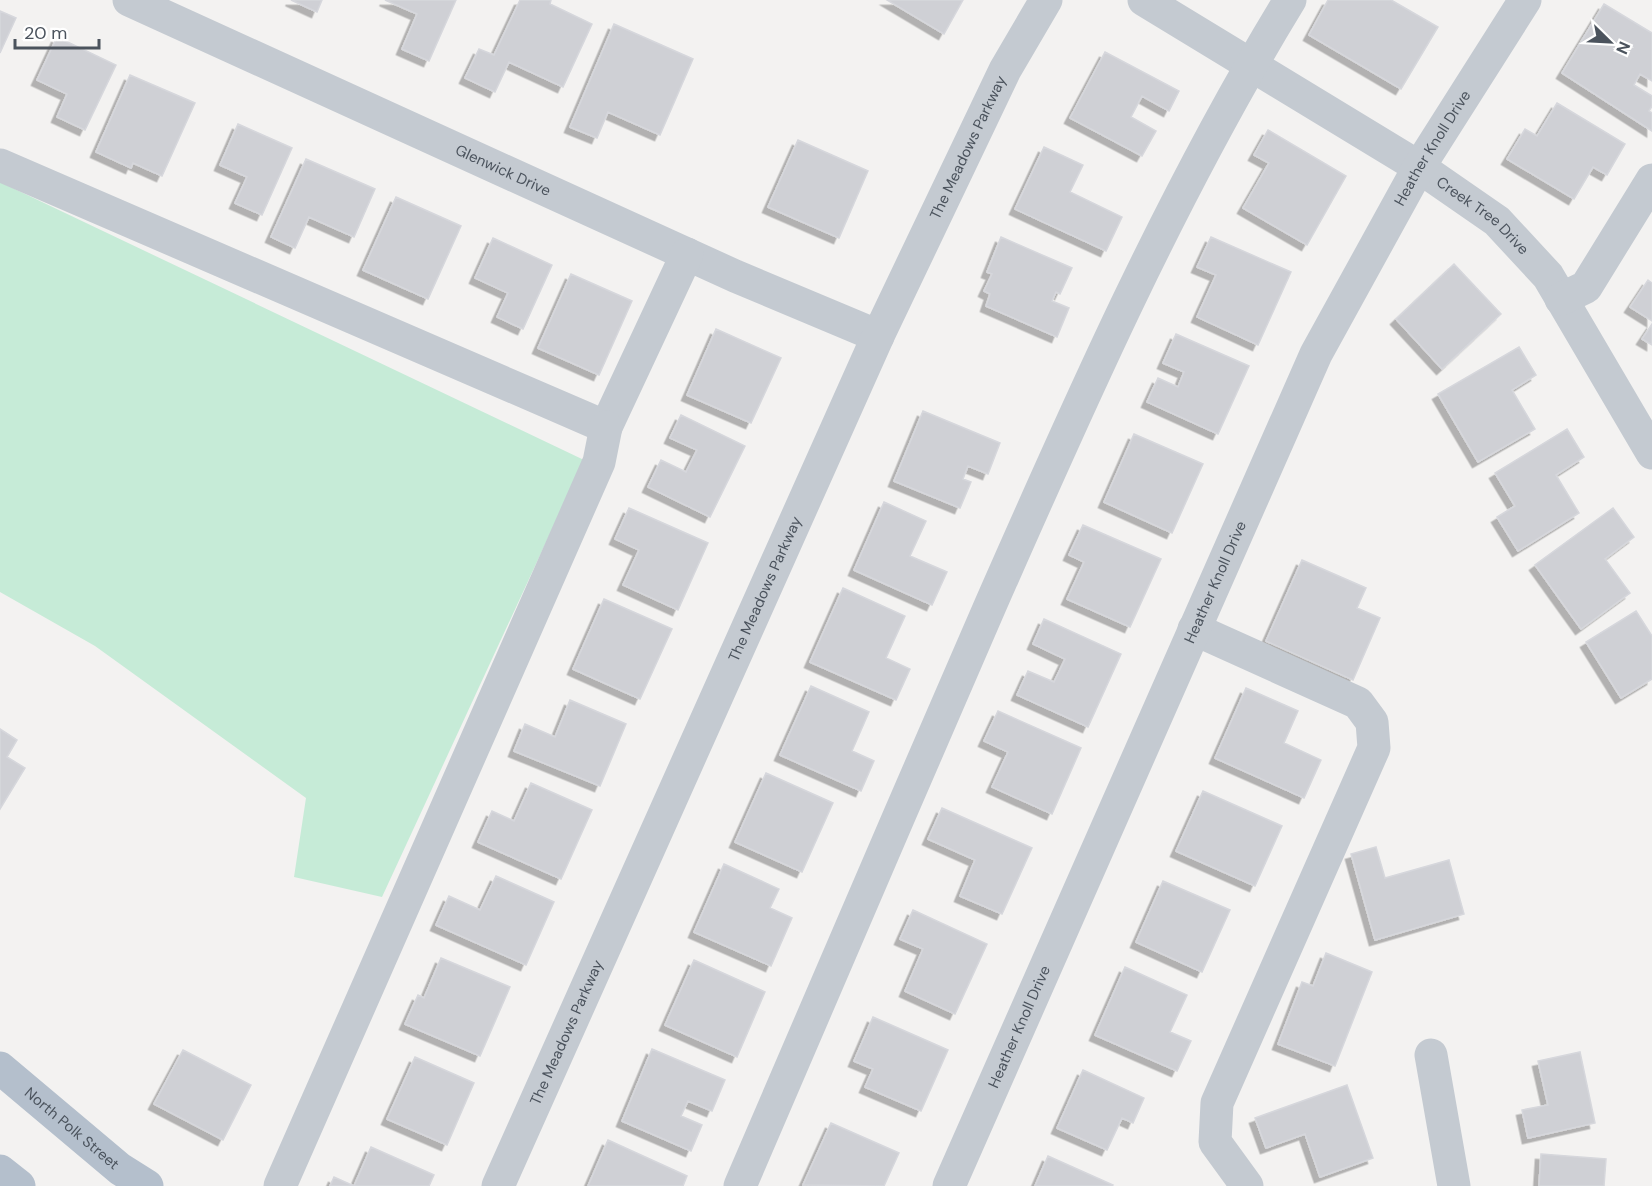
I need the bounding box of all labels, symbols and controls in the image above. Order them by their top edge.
scale bar [15,12,99,50]
north arrow [1580,12,1640,72]
text: 20 m [24,21,67,45]
text: N [1611,38,1635,57]
street label: The Meadows Parkway [925,72,1011,223]
street label: Heather Knoll Drive [1390,86,1475,209]
street label: Glenwick Drive [452,140,554,201]
street label: Creek Tree Drive [1432,172,1533,259]
street label: The Meadows Parkway [724,513,806,665]
street label: Heather Knoll Drive [1180,518,1251,647]
street label: The Meadows Parkway [525,956,608,1108]
street label: Heather Knoll Drive [983,962,1055,1091]
street label: North Polk Street [20,1083,124,1174]

